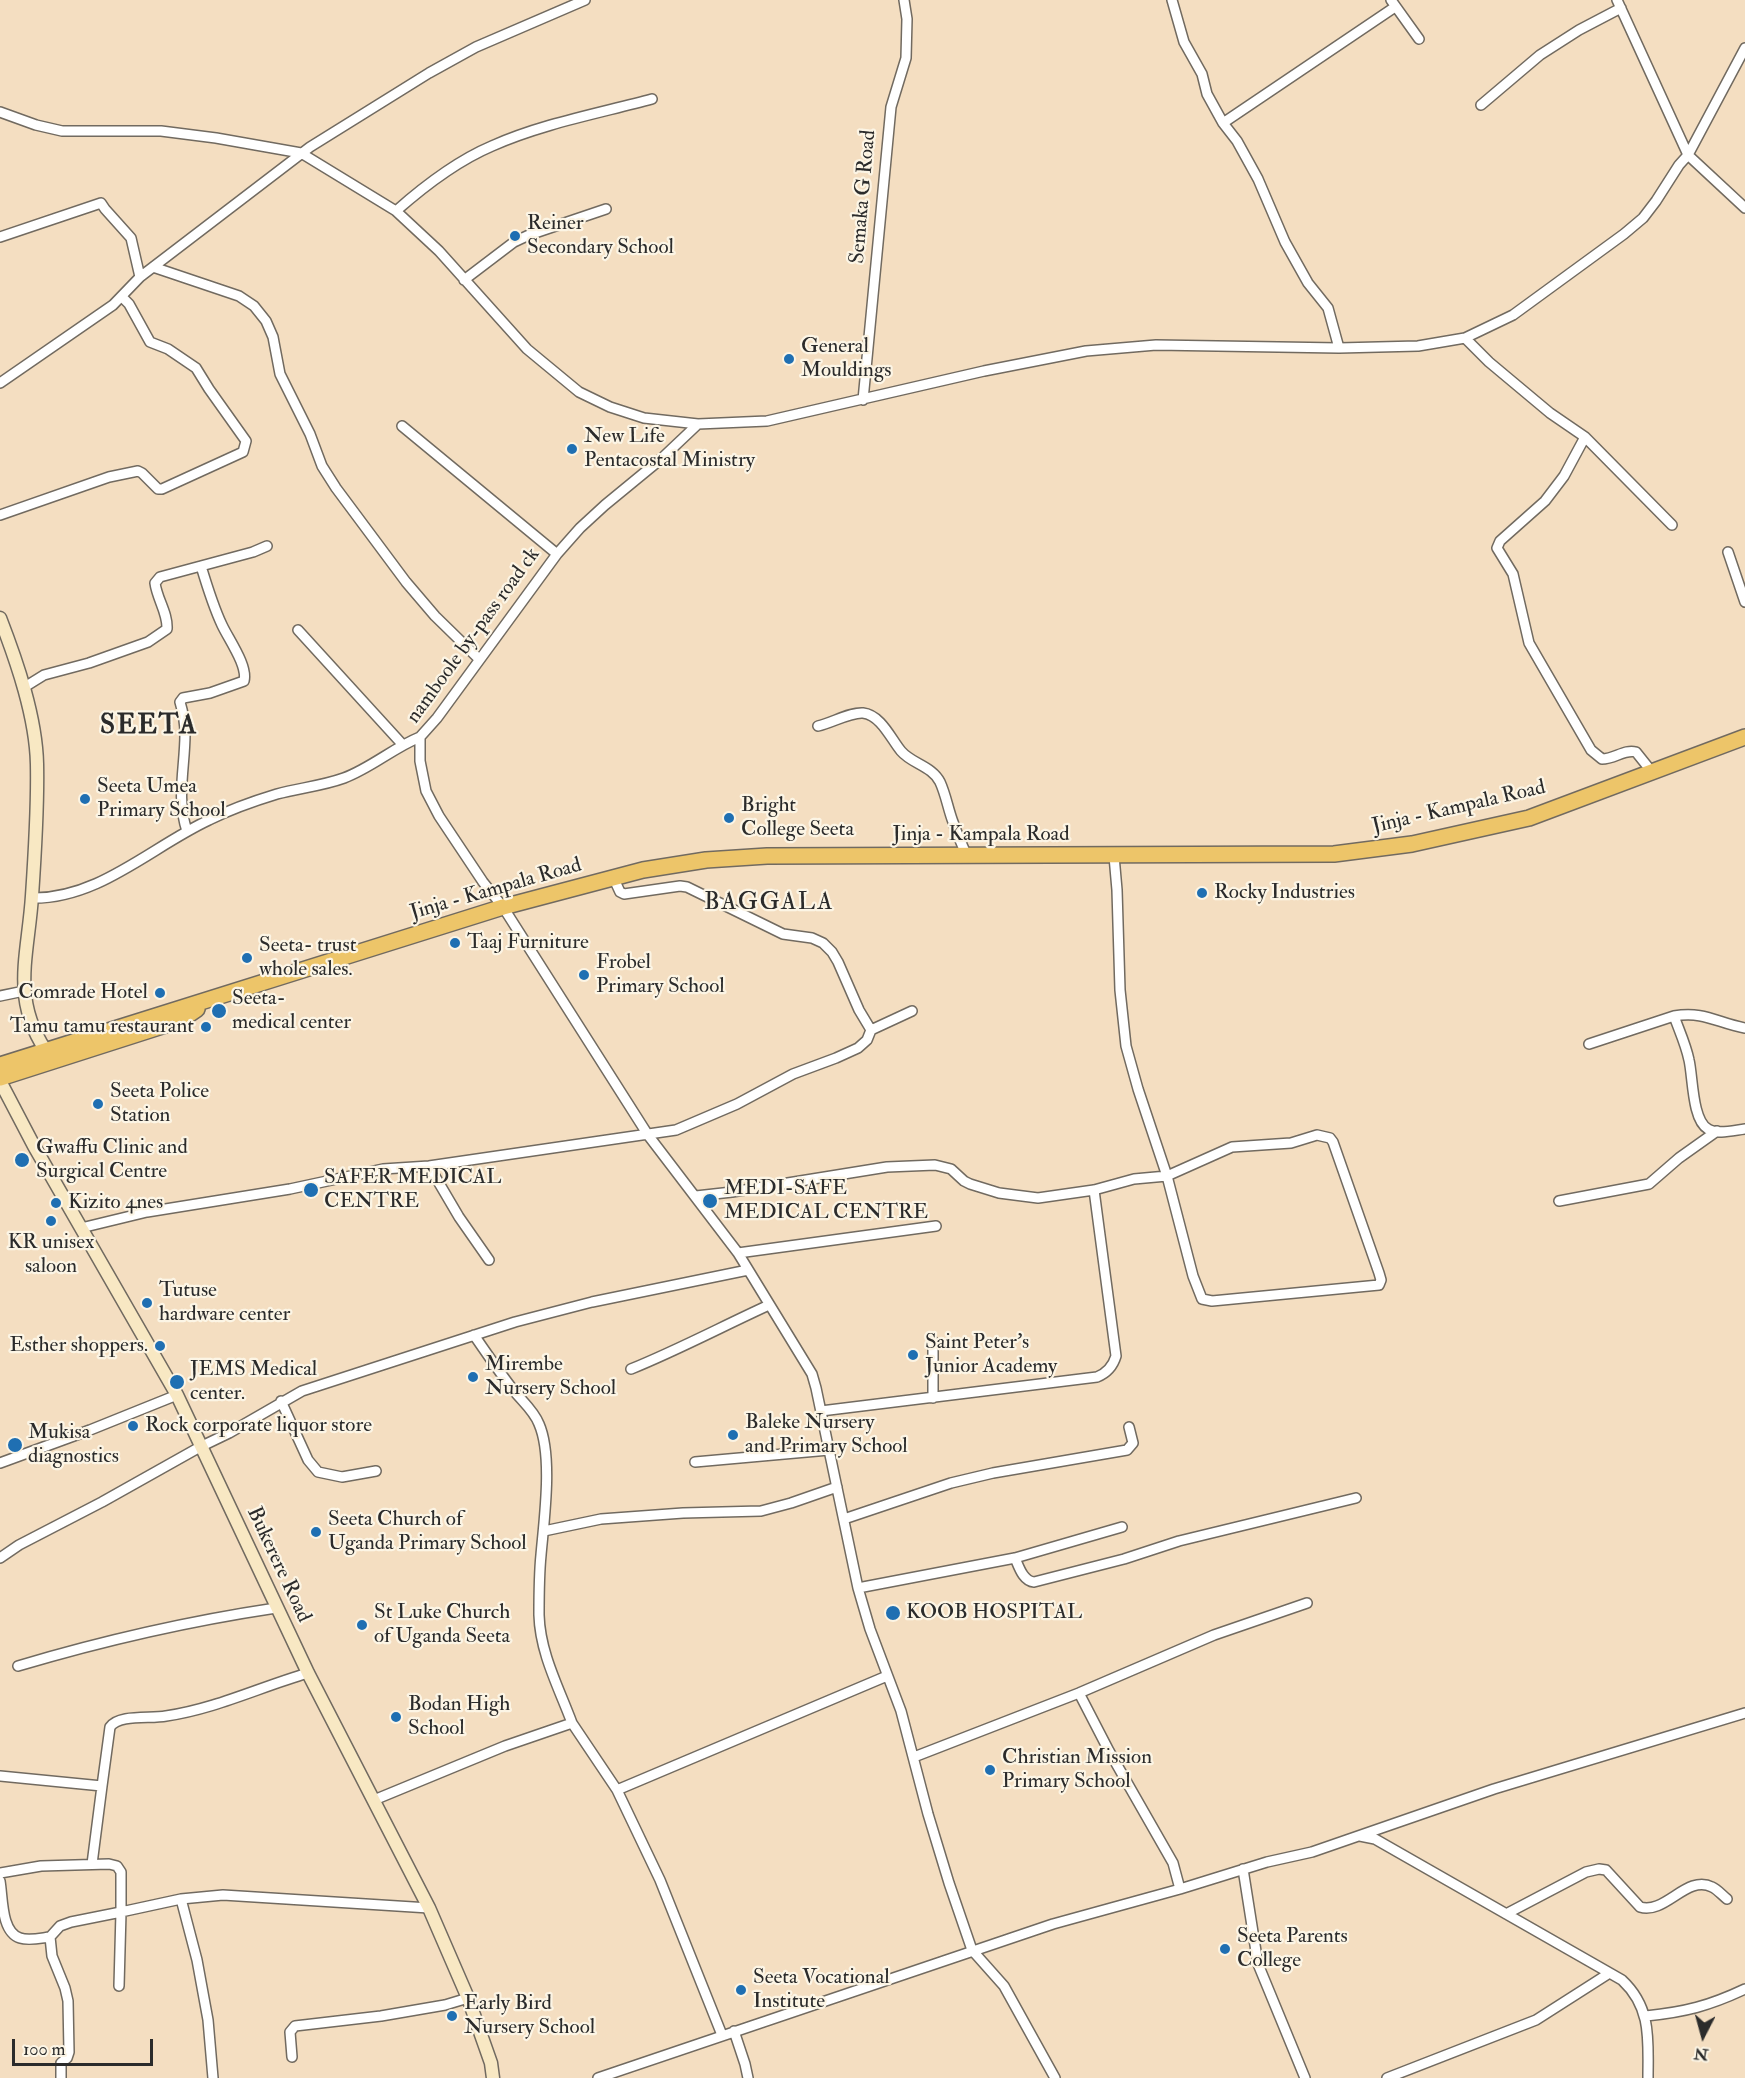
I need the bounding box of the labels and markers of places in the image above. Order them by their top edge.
place label: Reiner Secondary School [527,211,674,261]
marker: Reiner Secondary School [508,229,522,243]
place label: General Mouldings [801,334,891,384]
marker: General Mouldings [782,352,796,366]
place label: New Life Pentacostal Ministry [584,424,755,474]
marker: New Life Pentacostal Ministry [565,442,579,456]
place label: Seeta Umea Primary School [97,774,226,824]
marker: Seeta Umea Primary School [78,792,92,806]
place label: Bright College Seeta [741,793,854,843]
marker: Bright College Seeta [722,811,736,825]
place label: Rocky Industries [1214,880,1355,906]
marker: Rocky Industries [1195,886,1209,900]
place label: Taaj Furniture [467,930,589,956]
place label: Seeta- trust whole sales. [259,933,356,983]
marker: Taaj Furniture [448,936,462,950]
place label: Frobel Primary School [596,950,725,1000]
marker: Seeta- trust whole sales. [240,951,254,965]
marker: Frobel Primary School [577,968,591,982]
place label: Comrade Hotel [18,980,148,1006]
marker: Comrade Hotel [153,986,167,1000]
place label: Seeta- medical center [232,986,351,1036]
marker: Seeta- medical center [210,1002,228,1020]
place label: Tamu tamu restaurant [10,1014,194,1040]
marker: Tamu tamu restaurant [199,1020,213,1034]
place label: Seeta Police Station [110,1079,209,1129]
marker: Seeta Police Station [91,1097,105,1111]
place label: Gwaffu Clinic and Surgical Centre [36,1135,188,1185]
marker: Gwaffu Clinic and Surgical Centre [13,1151,31,1169]
place label: SAFER MEDICAL CENTRE [324,1165,501,1215]
place label: MEDI-SAFE MEDICAL CENTRE [724,1176,928,1226]
marker: SAFER MEDICAL CENTRE [302,1181,320,1199]
place label: Kizito 4nes [68,1190,163,1216]
marker: MEDI-SAFE MEDICAL CENTRE [701,1192,719,1210]
marker: Kizito 4nes [49,1196,63,1210]
marker: KR unisex saloon [44,1214,58,1228]
place label: KR unisex saloon [8,1230,94,1280]
place label: Tutuse hardware center [159,1278,290,1328]
marker: Tutuse hardware center [140,1296,154,1310]
place label: Saint Peter's Junior Academy [925,1330,1057,1380]
place label: Esther shoppers. [9,1333,148,1359]
marker: Esther shoppers. [153,1339,167,1353]
marker: Saint Peter's Junior Academy [906,1348,920,1362]
place label: Mirembe Nursery School [485,1352,616,1402]
place label: JEMS Medical center. [190,1357,317,1407]
marker: Mirembe Nursery School [466,1370,480,1384]
marker: JEMS Medical center. [168,1373,186,1391]
place label: Baleke Nursery and Primary School [745,1410,908,1460]
place label: Rock corporate liquor store [145,1413,372,1439]
marker: Rock corporate liquor store [126,1419,140,1433]
place label: Mukisa diagnostics [28,1420,119,1470]
marker: Baleke Nursery and Primary School [726,1428,740,1442]
marker: Mukisa diagnostics [6,1436,24,1454]
place label: Seeta Church of Uganda Primary School [328,1507,527,1557]
marker: Seeta Church of Uganda Primary School [309,1525,323,1539]
place label: St Luke Church of Uganda Seeta [374,1600,510,1650]
place label: KOOB HOSPITAL [906,1600,1082,1626]
marker: KOOB HOSPITAL [884,1604,902,1622]
marker: St Luke Church of Uganda Seeta [355,1618,369,1632]
place label: Bodan High School [408,1692,510,1742]
marker: Bodan High School [389,1710,403,1724]
place label: Christian Mission Primary School [1002,1745,1152,1795]
marker: Christian Mission Primary School [983,1763,997,1777]
place label: Seeta Parents College [1237,1924,1348,1974]
marker: Seeta Parents College [1218,1942,1232,1956]
place label: Seeta Vocational Institute [753,1965,890,2015]
marker: Seeta Vocational Institute [734,1983,748,1997]
place label: Early Bird Nursery School [464,1991,595,2041]
marker: Early Bird Nursery School [445,2009,459,2023]

